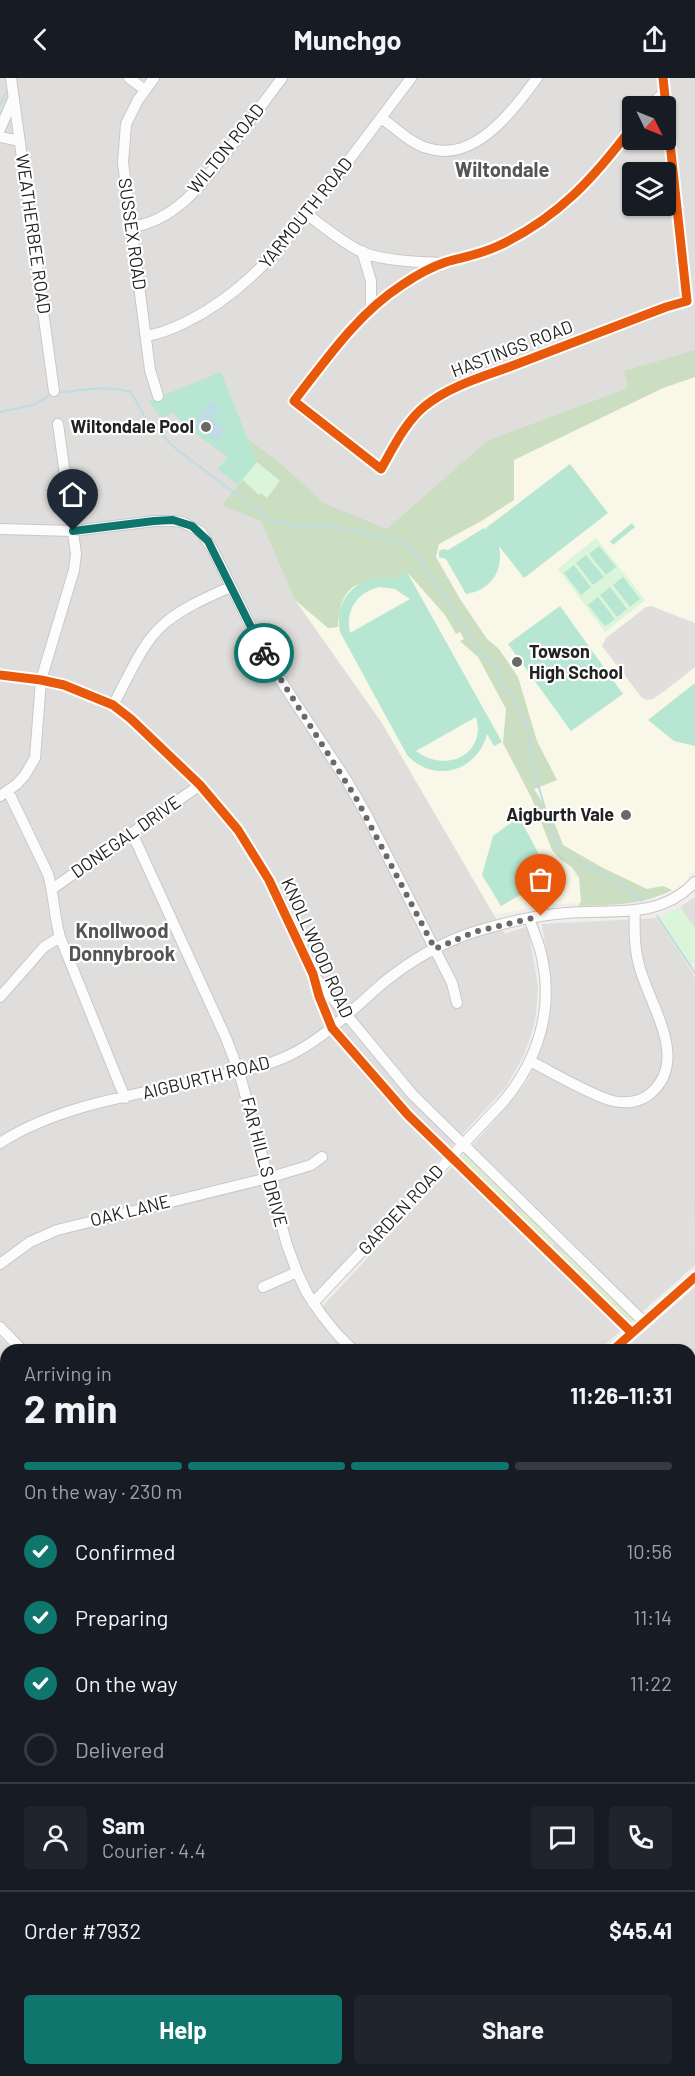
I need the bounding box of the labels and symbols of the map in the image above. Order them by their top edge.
north arrow [622,96,676,150]
street label: WILTON ROAD [182,99,268,198]
street label: YARMOUTH ROAD [254,152,357,272]
street label: WEATHERBEE ROAD [12,153,56,315]
district label: Wiltondale [455,157,549,181]
street label: SUSSEX ROAD [114,177,152,291]
street label: HASTINGS ROAD [448,315,576,381]
place label: Wiltondale Pool [71,415,194,437]
marker: Wiltondale Pool [199,420,213,434]
pin [47,469,98,531]
courier [234,623,294,683]
place label: Towson High School [529,640,623,683]
marker: Towson High School [510,655,524,669]
street label: DONEGAL DRIVE [66,790,185,882]
place label: Aigburth Vale [506,803,614,825]
marker: Aigburth Vale [619,808,633,822]
pin [515,854,566,916]
street label: KNOLLWOOD ROAD [277,874,359,1021]
district label: Knollwood Donnybrook [69,918,176,965]
street label: AIGBURTH ROAD [140,1051,272,1103]
street label: FAR HILLS DRIVE [237,1094,293,1229]
street label: GARDEN ROAD [353,1160,448,1259]
street label: OAK LANE [88,1190,172,1231]

